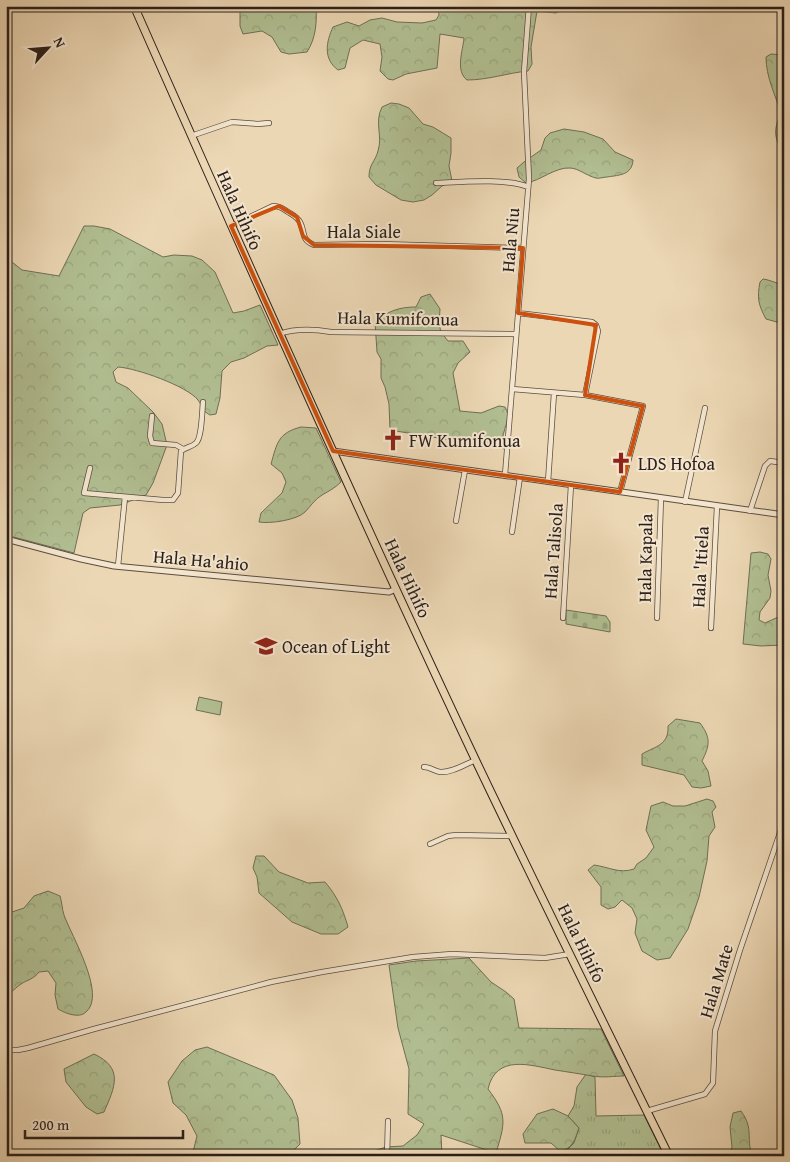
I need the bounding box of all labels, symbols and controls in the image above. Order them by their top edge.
north arrow [22,22,72,72]
text: N [49,34,71,51]
street label: Hala Hihifo [210,166,270,254]
street label: Hala Niu [494,206,526,273]
street label: Hala Siale [327,218,401,245]
street label: Hala Kumifonua [337,303,459,333]
church icon: FW Kumifonua [380,427,406,453]
place label: FW Kumifonua [409,427,521,454]
church icon: LDS Hofoa [608,450,634,476]
place label: LDS Hofoa [638,450,716,477]
street label: Hala Talisola [536,502,570,600]
street label: Hala Kapala [631,513,659,603]
street label: Hala 'Itiela [684,525,716,608]
street label: Hala Hihifo [378,534,438,622]
street label: Hala Ha'ahio [152,542,250,578]
school or university icon: Ocean of Light [253,633,279,659]
place label: Ocean of Light [282,633,391,660]
street label: Hala Hihifo [551,899,613,987]
street label: Hala Mate [692,941,740,1021]
scale bar [25,1107,182,1139]
text: 200 m [32,1114,70,1135]

